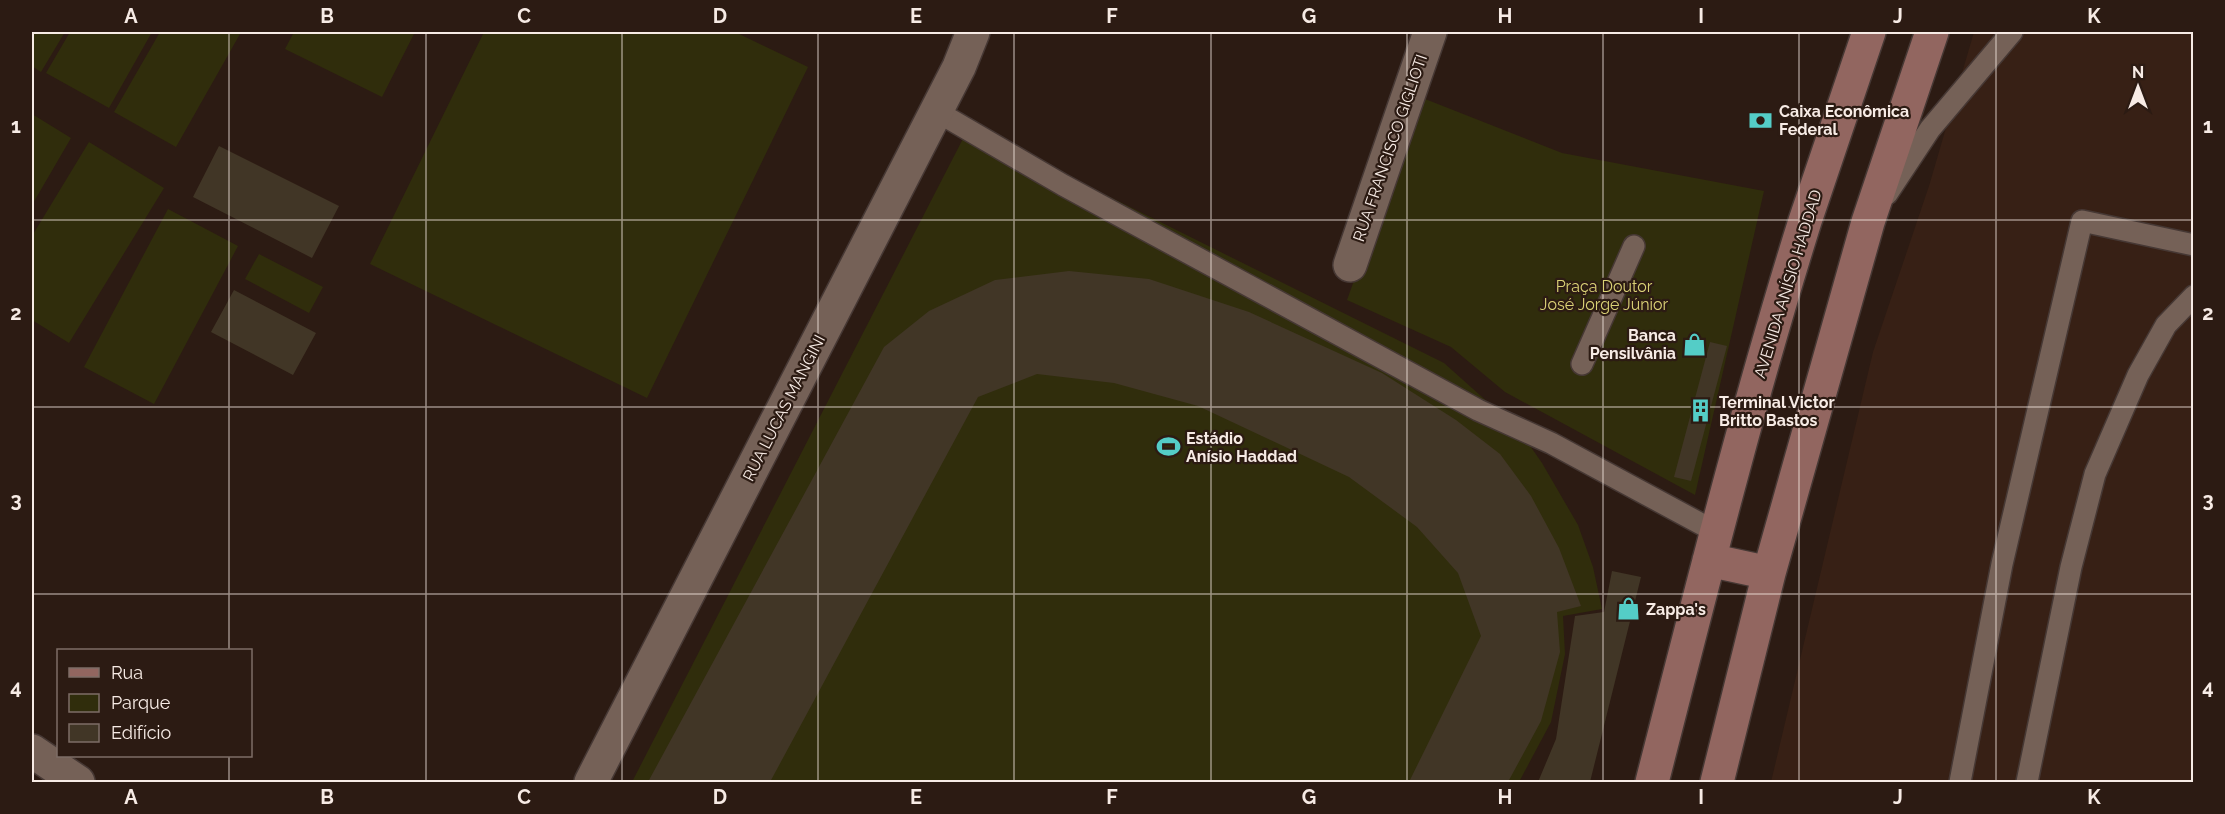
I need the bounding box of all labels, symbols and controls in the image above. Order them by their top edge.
text: A [124,4,138,28]
text: B [320,4,334,28]
text: C [517,4,531,28]
text: D [713,4,727,28]
text: E [910,4,922,28]
text: F [1106,4,1118,28]
text: G [1302,4,1316,28]
text: H [1498,4,1512,28]
text: I [1698,4,1704,28]
text: J [1893,4,1903,28]
text: K [2087,4,2101,28]
street label: RUA FRANCISCO GIGLIOTI [1349,52,1431,244]
north arrow [2108,57,2168,117]
text: N [2132,63,2144,82]
place label: Caixa Econômica Federal [1779,102,1909,139]
bank icon: Caixa Econômica Federal [1748,107,1774,133]
text: 1 [11,114,21,138]
text: 1 [2203,114,2213,138]
street label: AVENIDA ANÍSIO HADDAD [1749,187,1826,381]
park label: Praça Doutor José Jorge Júnior [1540,277,1669,314]
text: 2 [10,301,22,325]
text: 2 [2202,301,2214,325]
place label: Banca Pensilvânia [1590,326,1676,363]
shop icon: Banca Pensilvânia [1681,331,1707,357]
street label: RUA LUCAS MANGINI [739,332,829,484]
place label: Terminal Victor Britto Bastos [1719,393,1835,430]
building icon: Terminal Victor Britto Bastos [1688,398,1714,424]
place label: Estádio Anísio Haddad [1186,429,1297,466]
sports icon: Estádio Anísio Haddad [1155,434,1181,460]
text: 3 [10,488,22,512]
text: 3 [2202,488,2214,512]
shop icon: Zappa's [1615,596,1641,622]
place label: Zappa's [1646,600,1706,619]
legend [57,649,252,757]
text: Rua [111,662,143,683]
text: 4 [10,675,22,699]
text: 4 [2202,675,2214,699]
text: Parque [111,692,171,713]
text: Edifício [111,722,171,743]
text: A [124,785,138,809]
text: B [320,785,334,809]
text: C [517,785,531,809]
text: D [713,785,727,809]
text: E [910,785,922,809]
text: F [1106,785,1118,809]
text: G [1302,785,1316,809]
text: H [1498,785,1512,809]
text: I [1698,785,1704,809]
text: J [1893,785,1903,809]
text: K [2087,785,2101,809]

